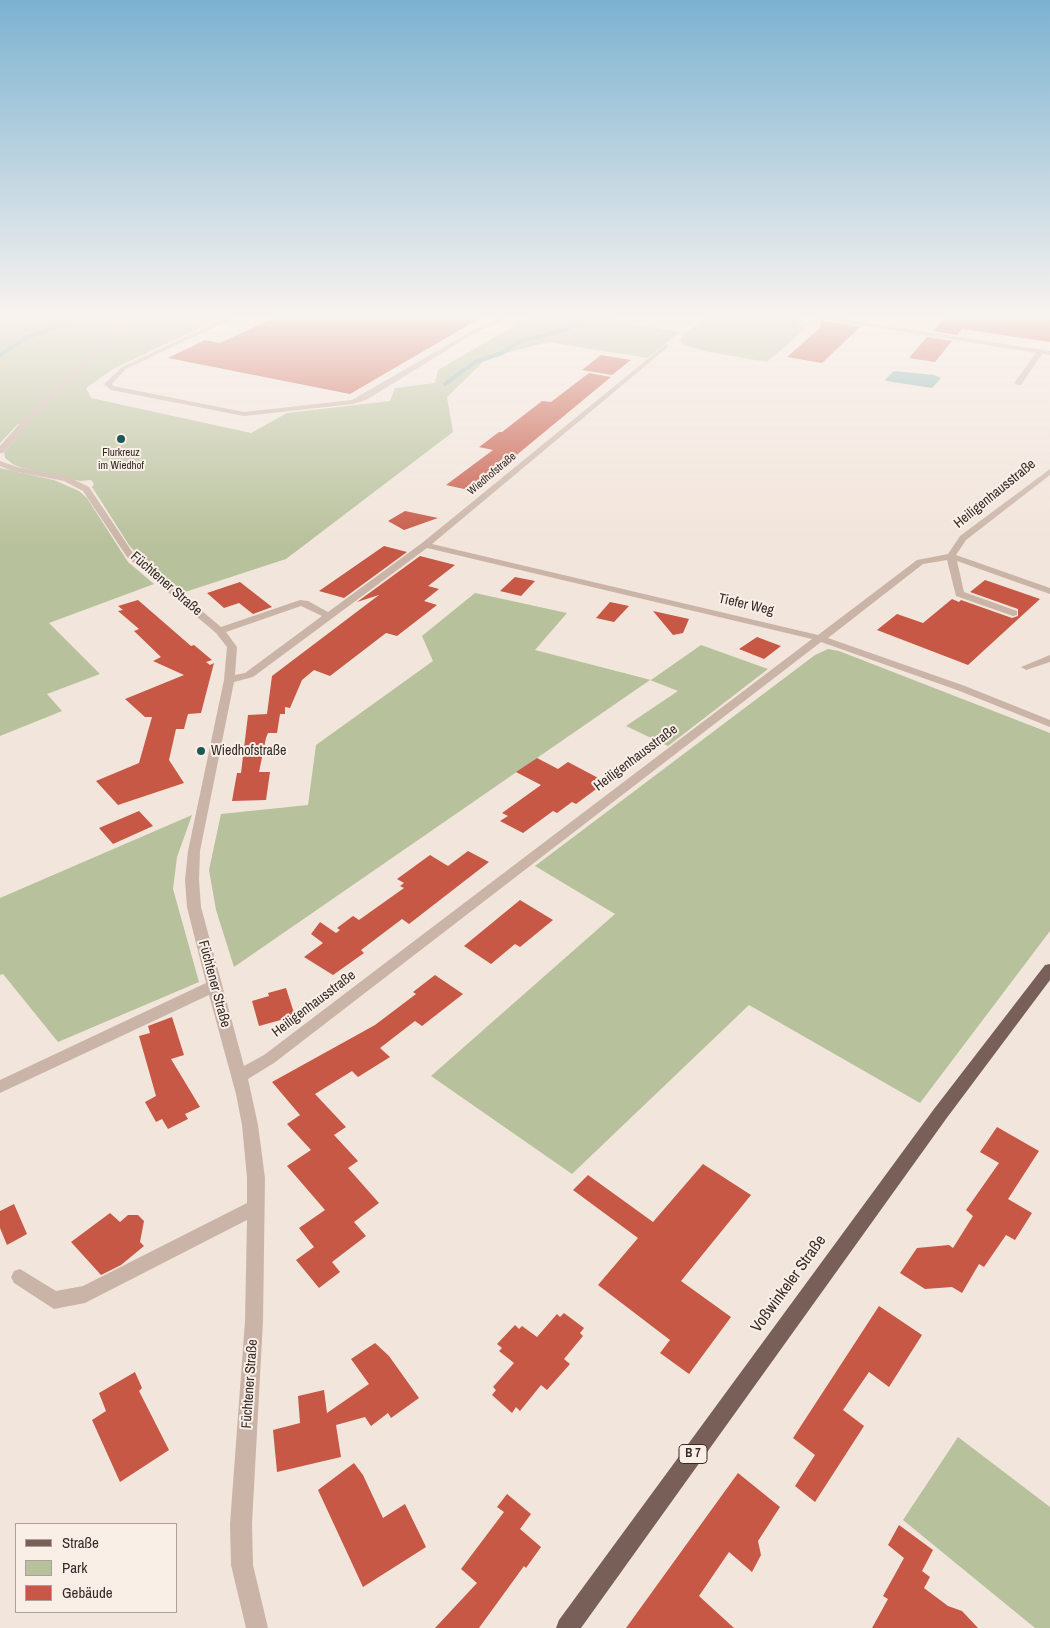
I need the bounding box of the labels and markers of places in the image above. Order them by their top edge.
marker: Flurkreuz im Wiedhof [115,433,127,445]
place label: Flurkreuz im Wiedhof [98,446,144,472]
place label: Wiedhofstraße [211,743,286,759]
marker: Wiedhofstraße [195,745,207,757]

